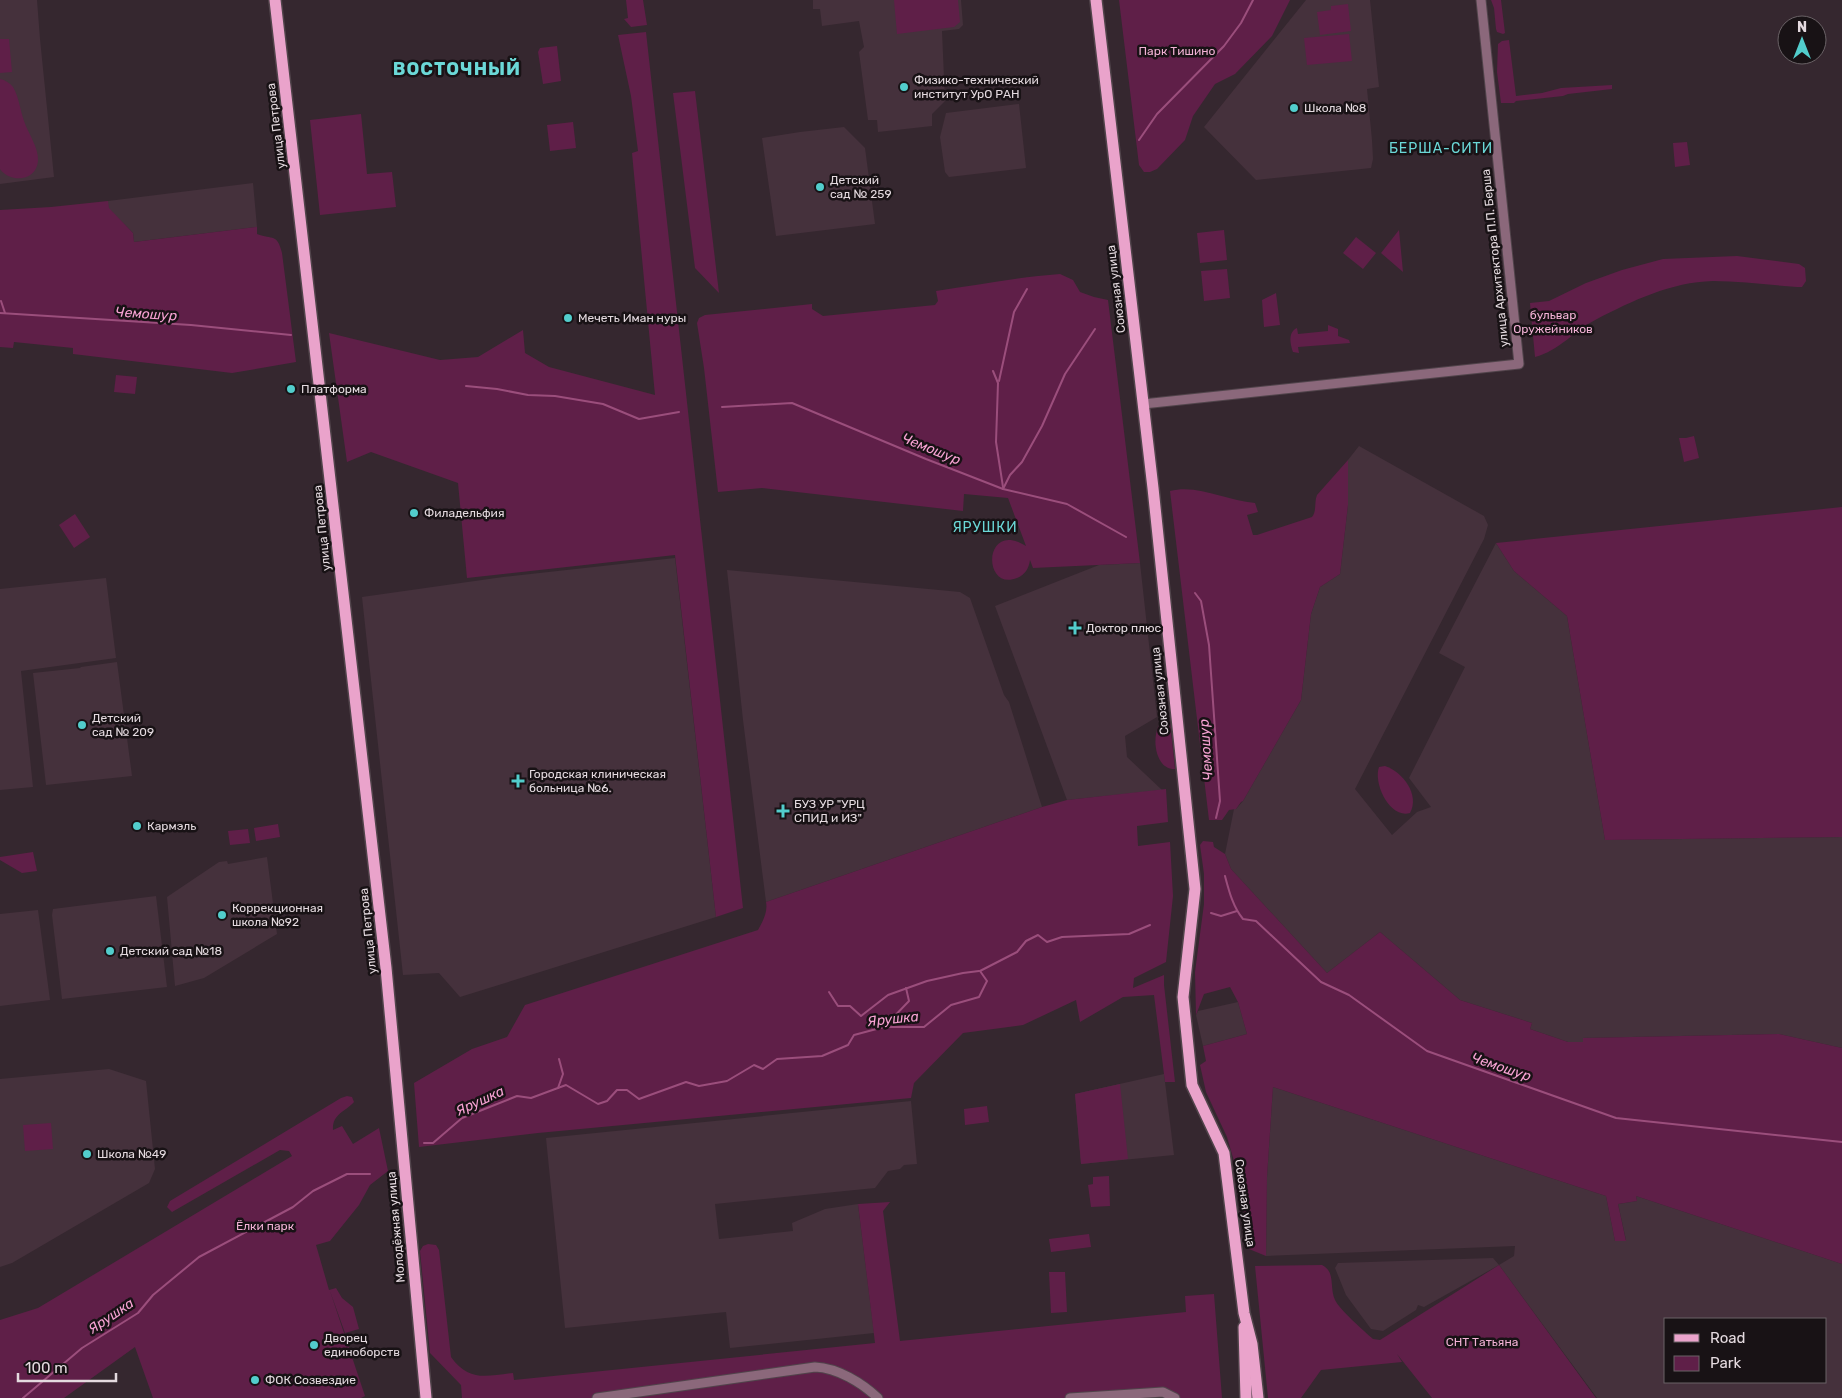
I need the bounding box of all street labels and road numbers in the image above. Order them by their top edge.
street label: улица Петрова [264,82,288,170]
street label: улица Архитектора П.П. Берша [1479,168,1511,348]
street label: Союзная улица [1104,244,1128,334]
street label: улица Петрова [311,484,333,572]
street label: Союзная улица [1148,646,1172,736]
street label: улица Петрова [357,887,379,975]
street label: Союзная улица [1232,1158,1258,1248]
street label: Молодёжная улица [384,1171,408,1283]

